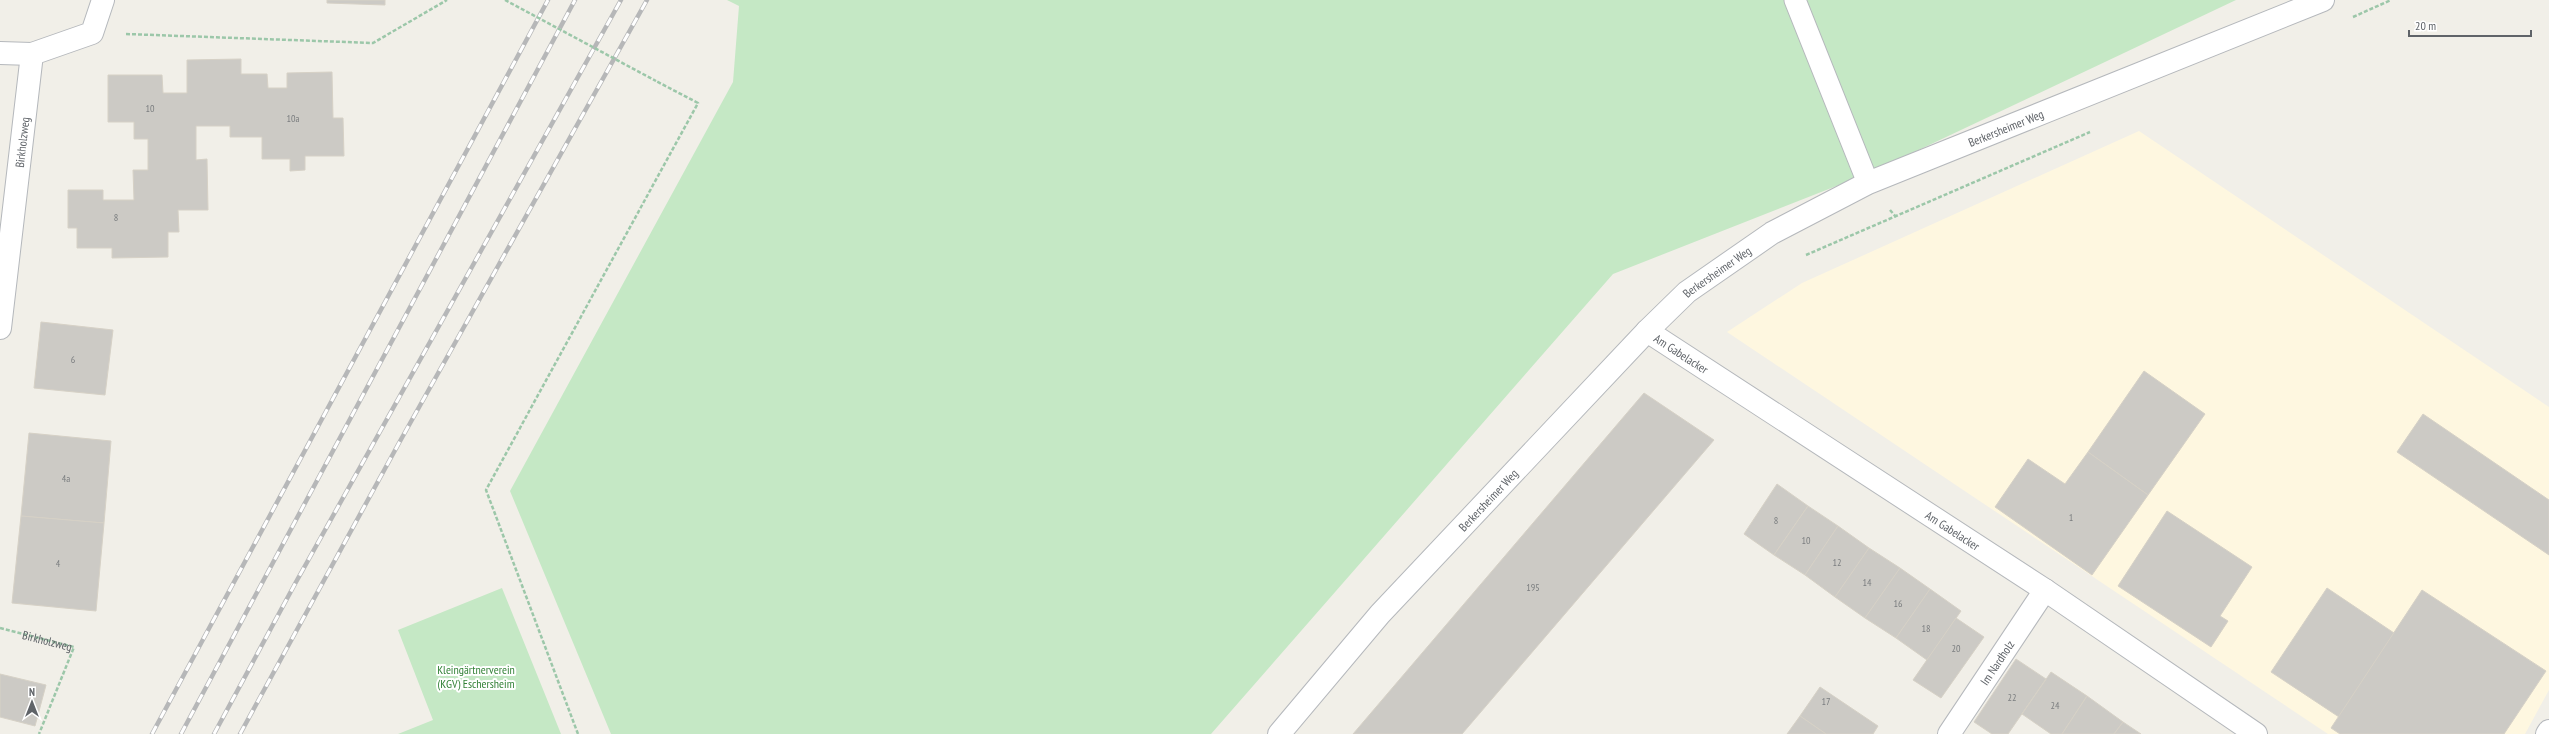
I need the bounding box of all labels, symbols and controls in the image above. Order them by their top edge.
scale bar [2409,12,2531,38]
text: 20 m [2415,18,2436,33]
house number: 10 [146,102,155,115]
street label: Berkersheimer Weg [1966,106,2046,149]
house number: 10a [287,112,300,125]
street label: Birkholzweg [11,116,32,168]
house number: 8 [114,211,118,224]
street label: Berkersheimer Weg [1679,242,1754,300]
street label: Am Gabelacker [1651,330,1712,377]
house number: 6 [71,353,76,366]
street label: Berkersheimer Weg [1455,466,1521,534]
house number: 4a [62,472,70,485]
street label: Am Gabelacker [1923,507,1983,554]
house number: 1 [2069,511,2073,524]
house number: 8 [1774,514,1778,527]
house number: 10 [1802,534,1811,547]
house number: 12 [1833,556,1842,569]
house number: 4 [56,557,61,570]
house number: 14 [1863,576,1872,589]
house number: 195 [1526,581,1540,594]
house number: 16 [1894,597,1903,610]
house number: 18 [1922,622,1931,635]
street label: Birkholzweg [21,627,74,654]
street label: Im Nardholz [1976,637,2017,688]
house number: 20 [1952,642,1961,655]
park label: Kleingärtnerverein (KGV) Eschersheim [437,662,515,691]
north arrow [12,682,52,722]
text: N [29,685,35,699]
house number: 22 [2008,691,2017,704]
house number: 17 [1822,695,1831,708]
house number: 24 [2051,699,2060,712]

